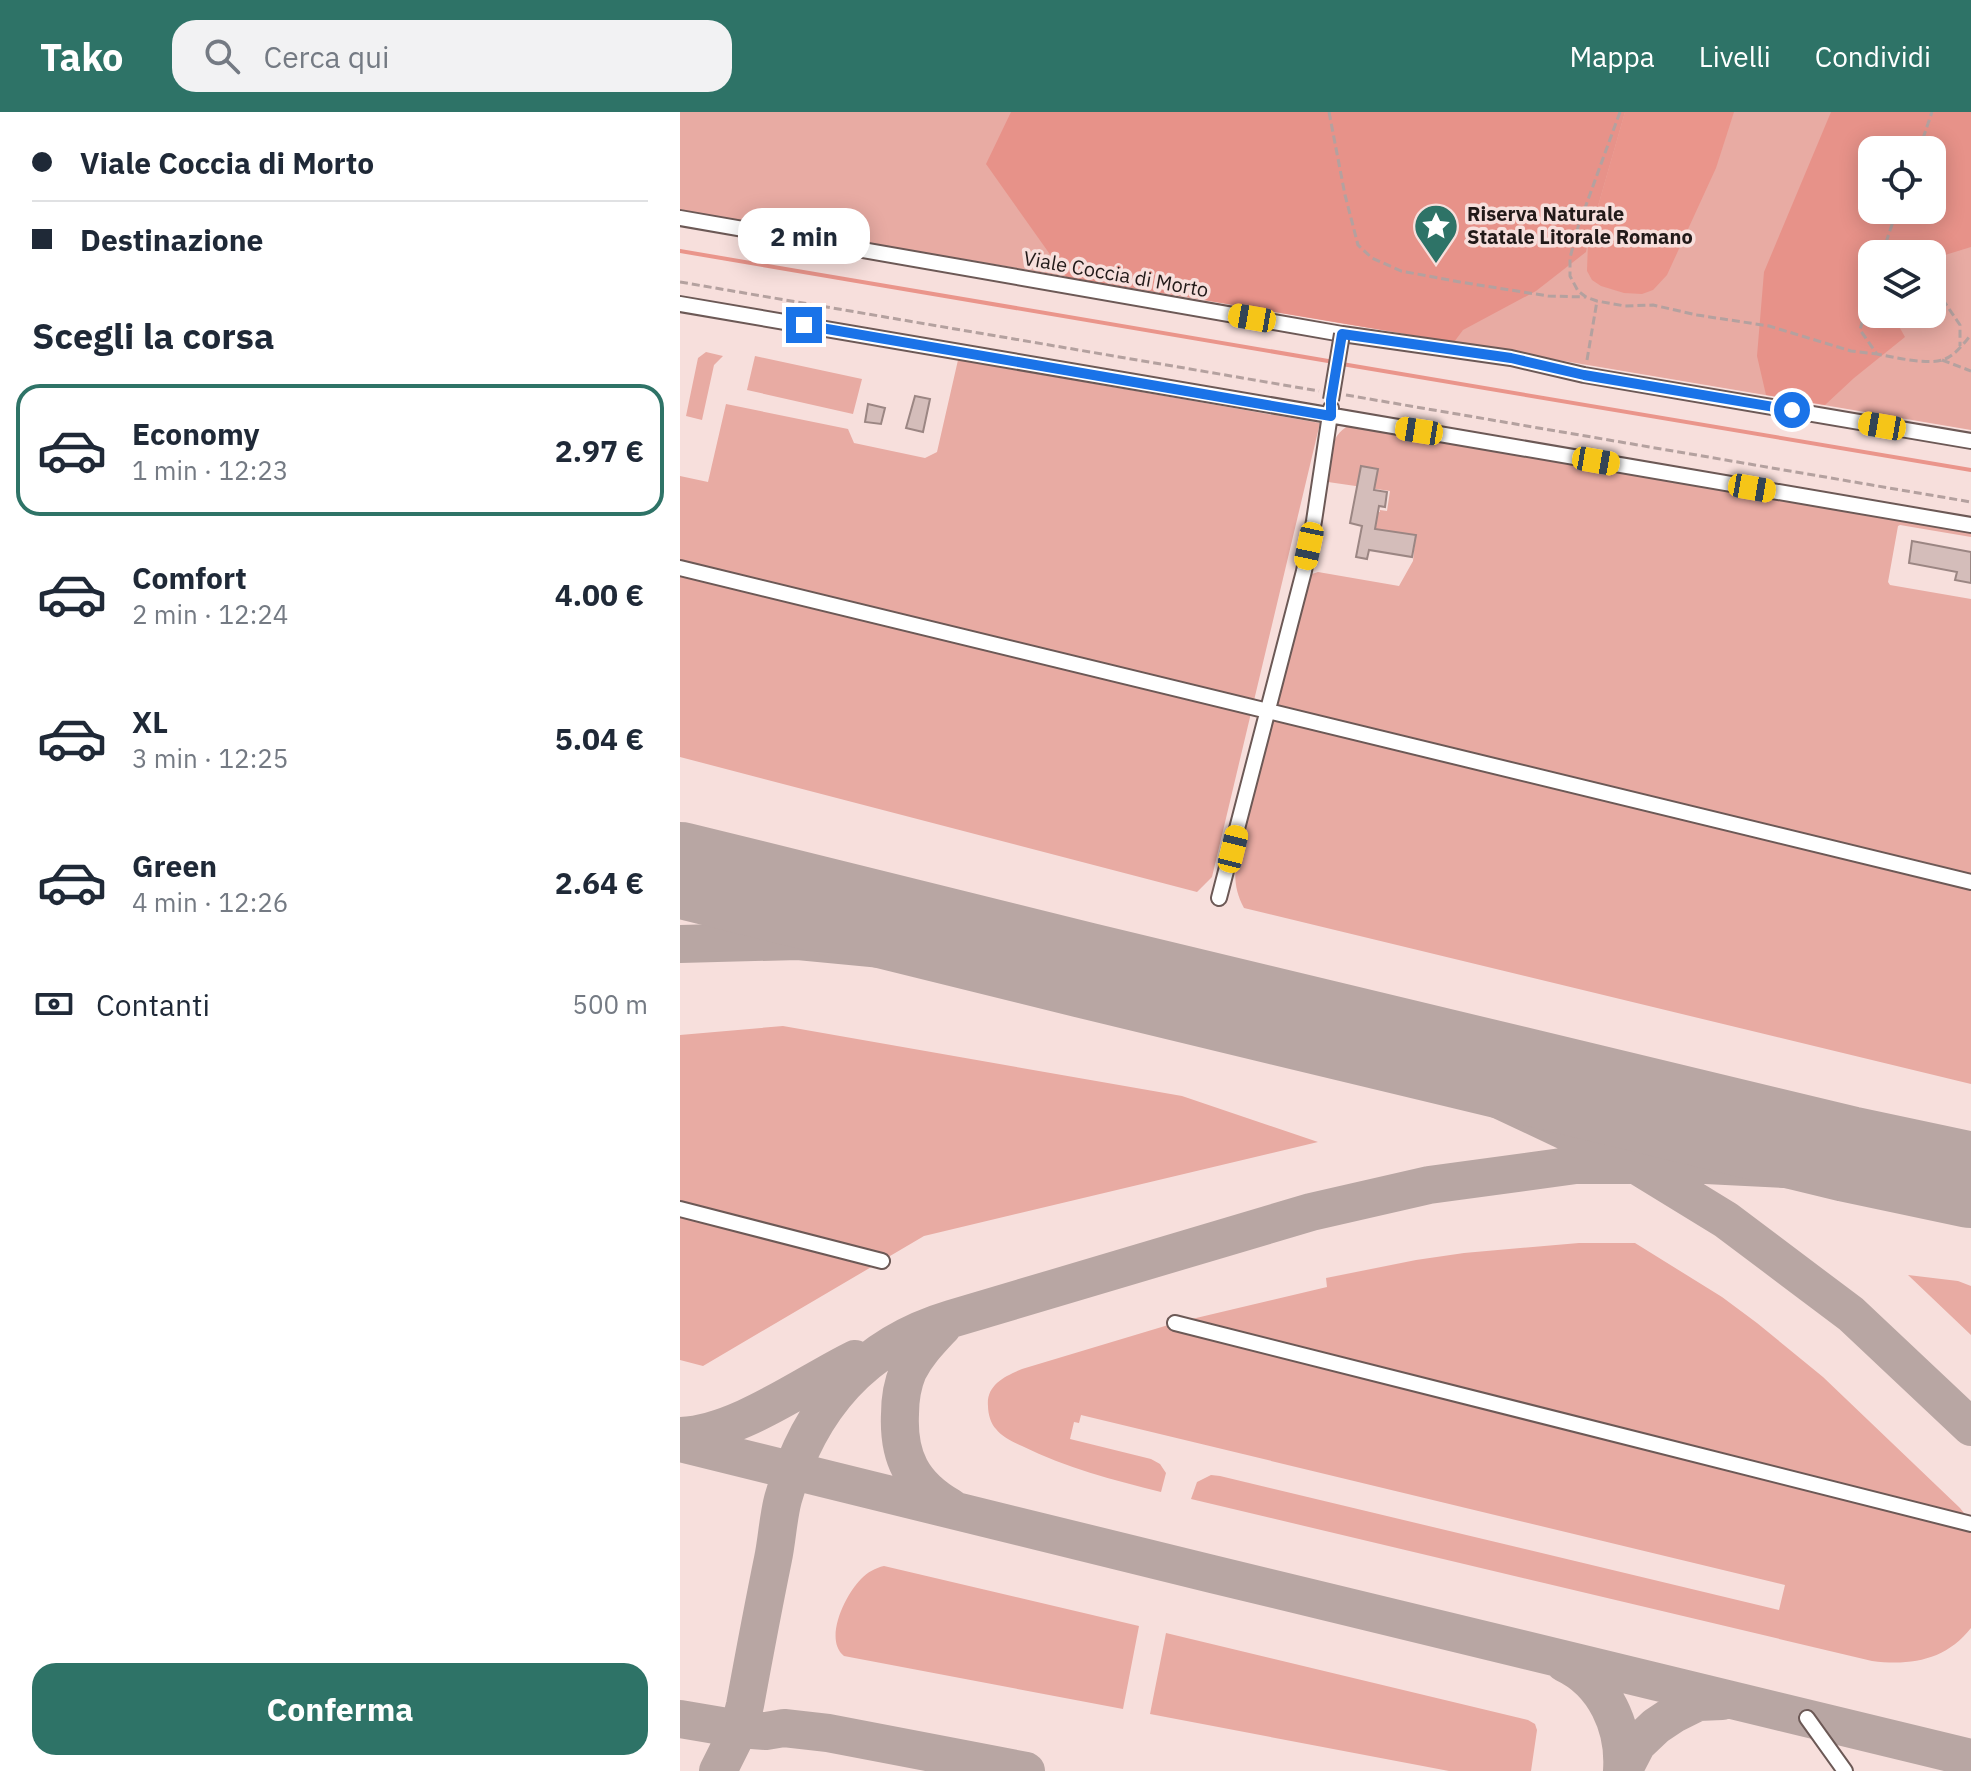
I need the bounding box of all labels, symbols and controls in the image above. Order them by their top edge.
search box [172,20,732,92]
text: Tako [40,32,124,81]
icon: search [200,34,244,78]
text: Cerca qui [264,37,390,76]
text: Mappa [1570,38,1655,75]
text: Livelli [1699,38,1771,75]
text: Condividi [1815,38,1931,75]
map controls [1858,136,1946,328]
button: locate [1858,136,1946,224]
text: Viale Coccia di Morto [80,143,374,182]
place label: Riserva Naturale Statale Litorale Romano [1467,200,1693,250]
place icon: Riserva Naturale Statale Litorale Romano [1412,202,1460,265]
callout: 2 min [738,209,870,265]
text: 2 min [770,219,838,253]
text: Destinazione [80,220,263,259]
button: layers [1858,240,1946,328]
street label: Viale Coccia di Morto [1021,244,1211,303]
car [1226,302,1278,334]
route end [786,307,822,343]
text: Scegli la corsa [32,312,275,359]
route start [1774,392,1810,428]
car [1856,410,1908,442]
icon: car [36,414,108,486]
text: Economy [132,414,260,453]
car [1393,415,1445,447]
text: 2.97 € [555,431,644,470]
car [1570,445,1622,477]
text: 1 min · 12:23 [132,453,288,487]
car [1726,472,1778,504]
car [1292,520,1326,572]
icon: car [36,558,108,630]
text: Comfort [132,558,247,597]
text: 4.00 € [555,575,644,614]
text: 2 min · 12:24 [132,597,288,631]
icon: car [36,702,108,774]
text: XL [132,702,168,741]
text: 5.04 € [555,719,644,758]
text: 3 min · 12:25 [132,741,288,775]
car [1216,823,1250,875]
icon: car [36,846,108,918]
text: Green [132,846,217,885]
text: 2.64 € [555,863,644,902]
text: 4 min · 12:26 [132,885,288,919]
icon: cash [32,982,76,1026]
text: Contanti [96,985,210,1024]
text: 500 m [572,987,648,1021]
button: Conferma [32,1663,648,1755]

